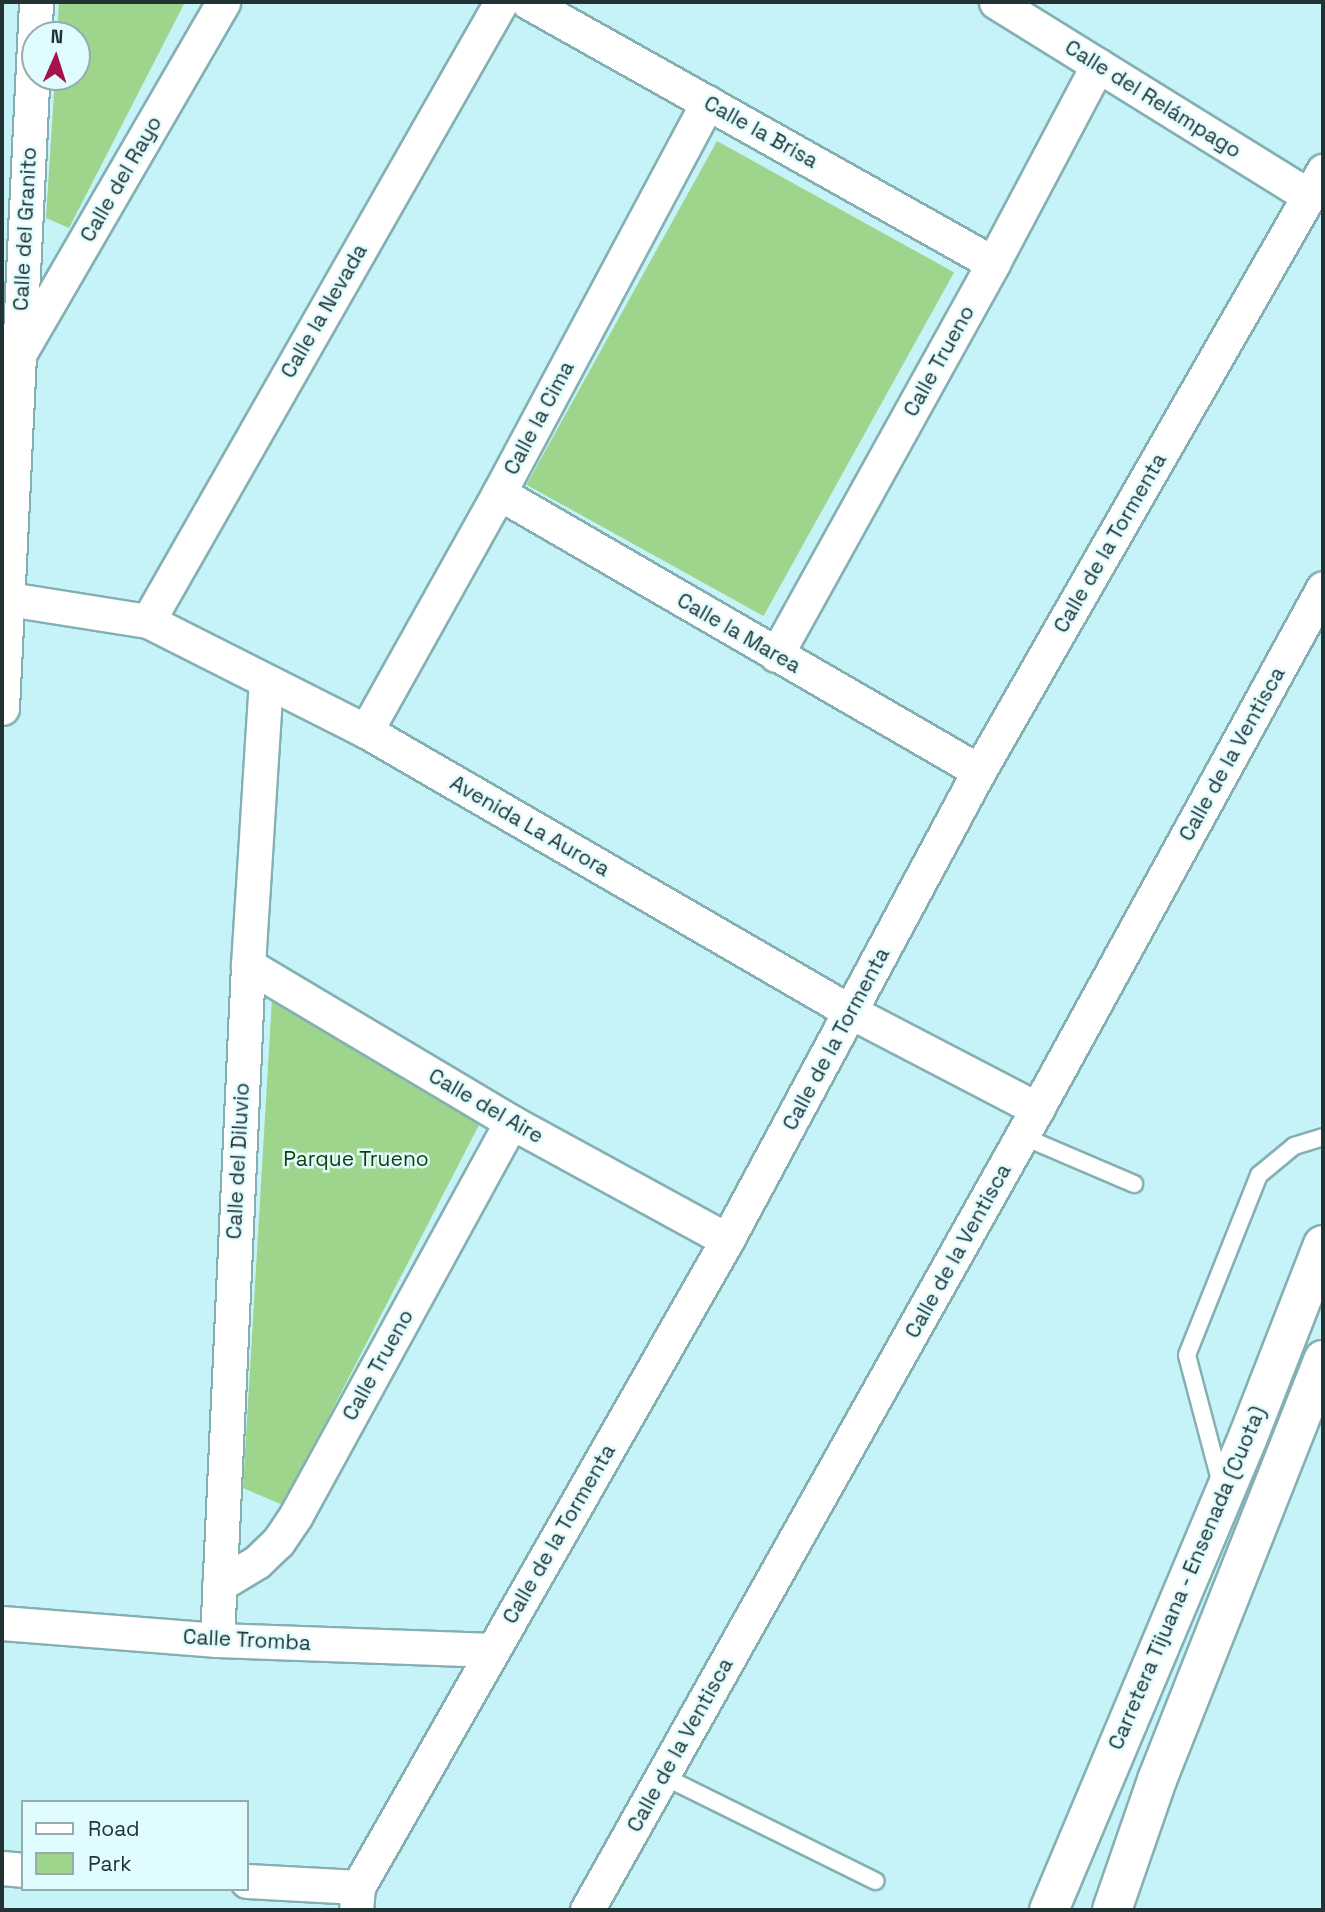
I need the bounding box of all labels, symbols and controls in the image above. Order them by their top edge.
north arrow [21,21,91,91]
text: N [50,24,64,49]
street label: Calle del Relámpago [1060,35,1246,163]
street label: Calle la Brisa [700,90,822,174]
street label: Calle del Rayo [75,112,167,246]
street label: Calle del Granito [8,146,42,312]
street label: Calle la Nevada [275,239,373,383]
street label: Calle Trueno [898,301,980,421]
street label: Calle la Cima [499,357,579,479]
street label: Calle de la Tormenta [1048,449,1172,637]
street label: Calle la Marea [673,587,805,679]
street label: Calle de la Ventisca [1174,662,1290,846]
street label: Avenida La Aurora [446,770,614,882]
street label: Calle de la Tormenta [777,943,895,1135]
street label: Calle del Aire [424,1063,548,1149]
street label: Calle del Diluvio [221,1082,255,1240]
park label: Parque Trueno [283,1146,429,1172]
street label: Calle de la Ventisca [900,1159,1016,1343]
street label: Calle Trueno [337,1305,419,1425]
street label: Carretera Tijuana - Ensenada (Cuota) [1103,1402,1271,1754]
street label: Calle de la Tormenta [497,1440,621,1628]
street label: Calle Tromba [182,1624,312,1656]
street label: Calle de la Ventisca [622,1653,738,1837]
legend [21,1800,248,1891]
text: Road [88,1815,140,1842]
text: Park [88,1850,132,1877]

